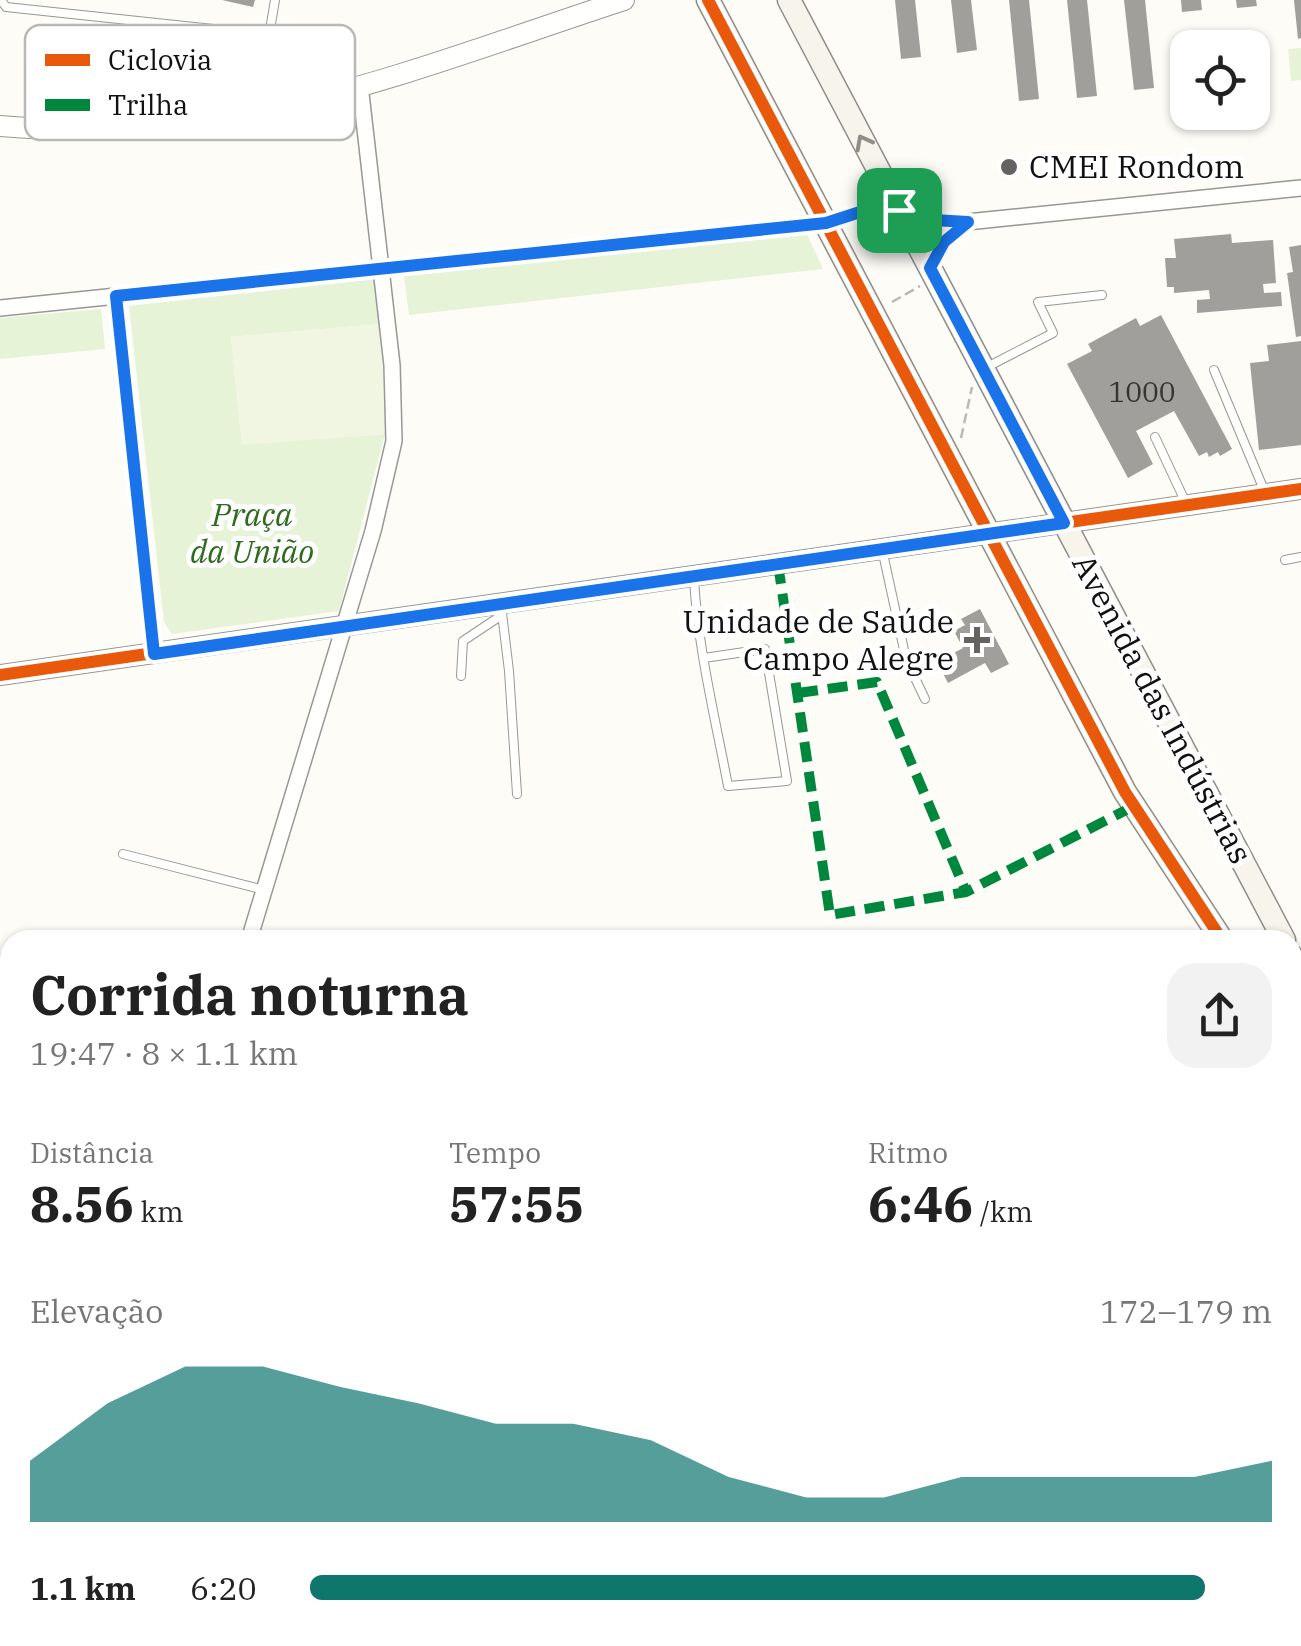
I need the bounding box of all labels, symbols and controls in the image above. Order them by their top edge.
legend [25,25,355,140]
map controls [1170,30,1270,130]
button: locate [1170,30,1270,130]
text: Ciclovia [108,41,212,78]
text: Trilha [108,86,188,123]
one-way arrow [856,134,875,152]
place label: CMEI Rondom [1029,145,1244,187]
marker: CMEI Rondom [998,156,1020,178]
pin [857,168,942,253]
icon: arrive [872,183,927,238]
house number: 1000 [1108,373,1176,410]
park label: Praça da União [190,493,314,572]
street label: Avenida das Indústrias [1063,546,1262,871]
place label: Unidade de Saúde Campo Alegre [682,600,954,679]
marker: Unidade de Saúde Campo Alegre [964,627,990,653]
text: Corrida noturna [30,959,469,1030]
button: share [1167,963,1272,1068]
text: 19:47 · 8 × 1.1 km [30,1032,298,1074]
text: Distância [30,1134,154,1171]
text: Tempo [449,1134,541,1171]
text: Ritmo [868,1134,948,1171]
text: 8.56 [30,1171,134,1236]
text: 57:55 [449,1171,584,1236]
text: 6:46 [868,1171,973,1236]
text: km [134,1193,184,1230]
text: /km [973,1193,1033,1230]
text: Elevação [30,1290,163,1332]
text: 172–179 m [1100,1290,1272,1332]
text: 1.1 km [30,1567,136,1609]
text: 6:20 [190,1567,257,1609]

